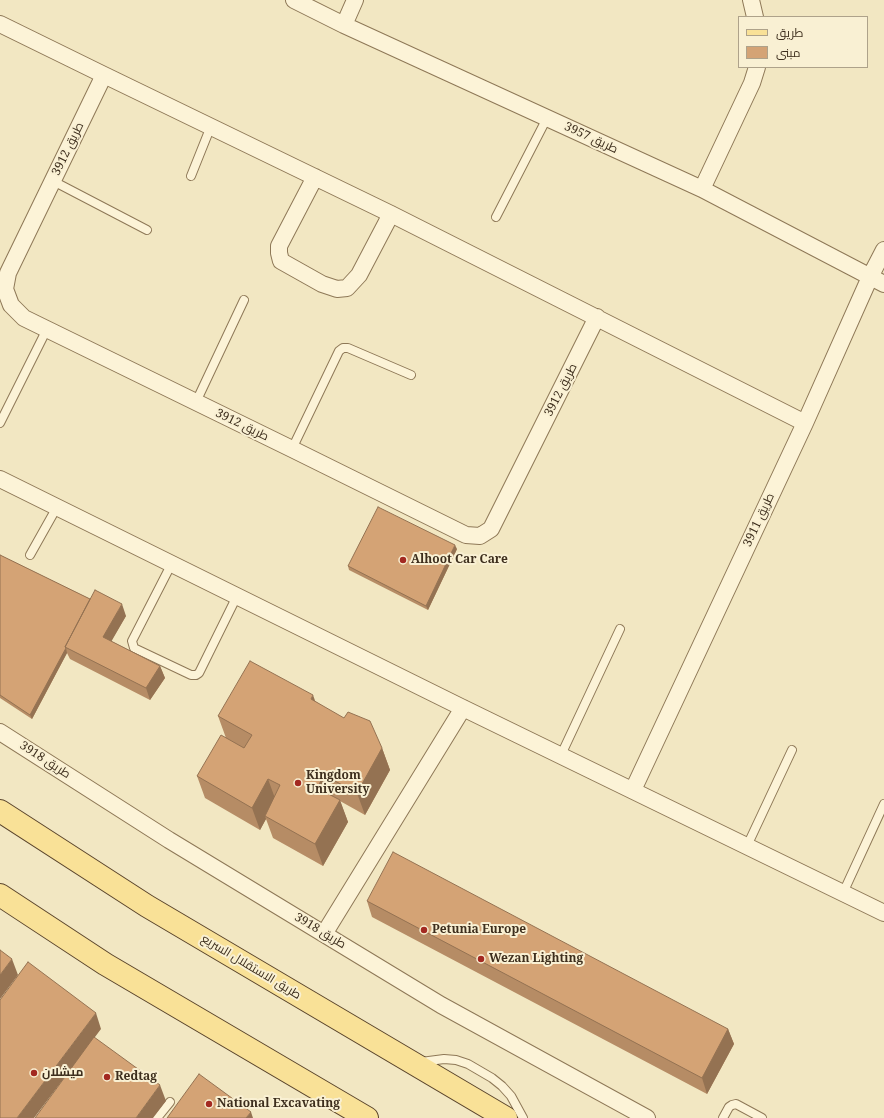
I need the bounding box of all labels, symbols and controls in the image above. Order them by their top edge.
legend [738,16,868,68]
text: طريق [776,24,803,41]
text: مبنى [776,44,801,61]
street label: طريق 3957 [562,119,620,157]
street label: طريق 3912 [49,120,87,178]
street label: طريق 3912 [542,361,580,419]
street label: طريق 3912 [213,406,271,444]
street label: طريق 3911 [740,491,778,549]
place label: Alhoot Car Care [411,553,508,567]
marker: Alhoot Car Care [398,555,408,565]
street label: طريق 3918 [17,738,73,782]
place label: Kingdom University [306,769,369,797]
marker: Kingdom University [293,778,303,788]
street label: طريق 3918 [292,910,348,952]
place label: Petunia Europe [432,923,526,937]
marker: Petunia Europe [419,925,429,935]
street label: طريق الاستقلال السريع [199,932,303,1002]
place label: Wezan Lighting [489,952,583,966]
marker: Wezan Lighting [476,954,486,964]
place label: ميشلان [42,1066,83,1080]
marker: ميشلان [29,1068,39,1078]
place label: Redtag [115,1070,157,1084]
marker: Redtag [102,1072,112,1082]
place label: National Excavating [217,1097,340,1111]
marker: National Excavating [204,1099,214,1109]

